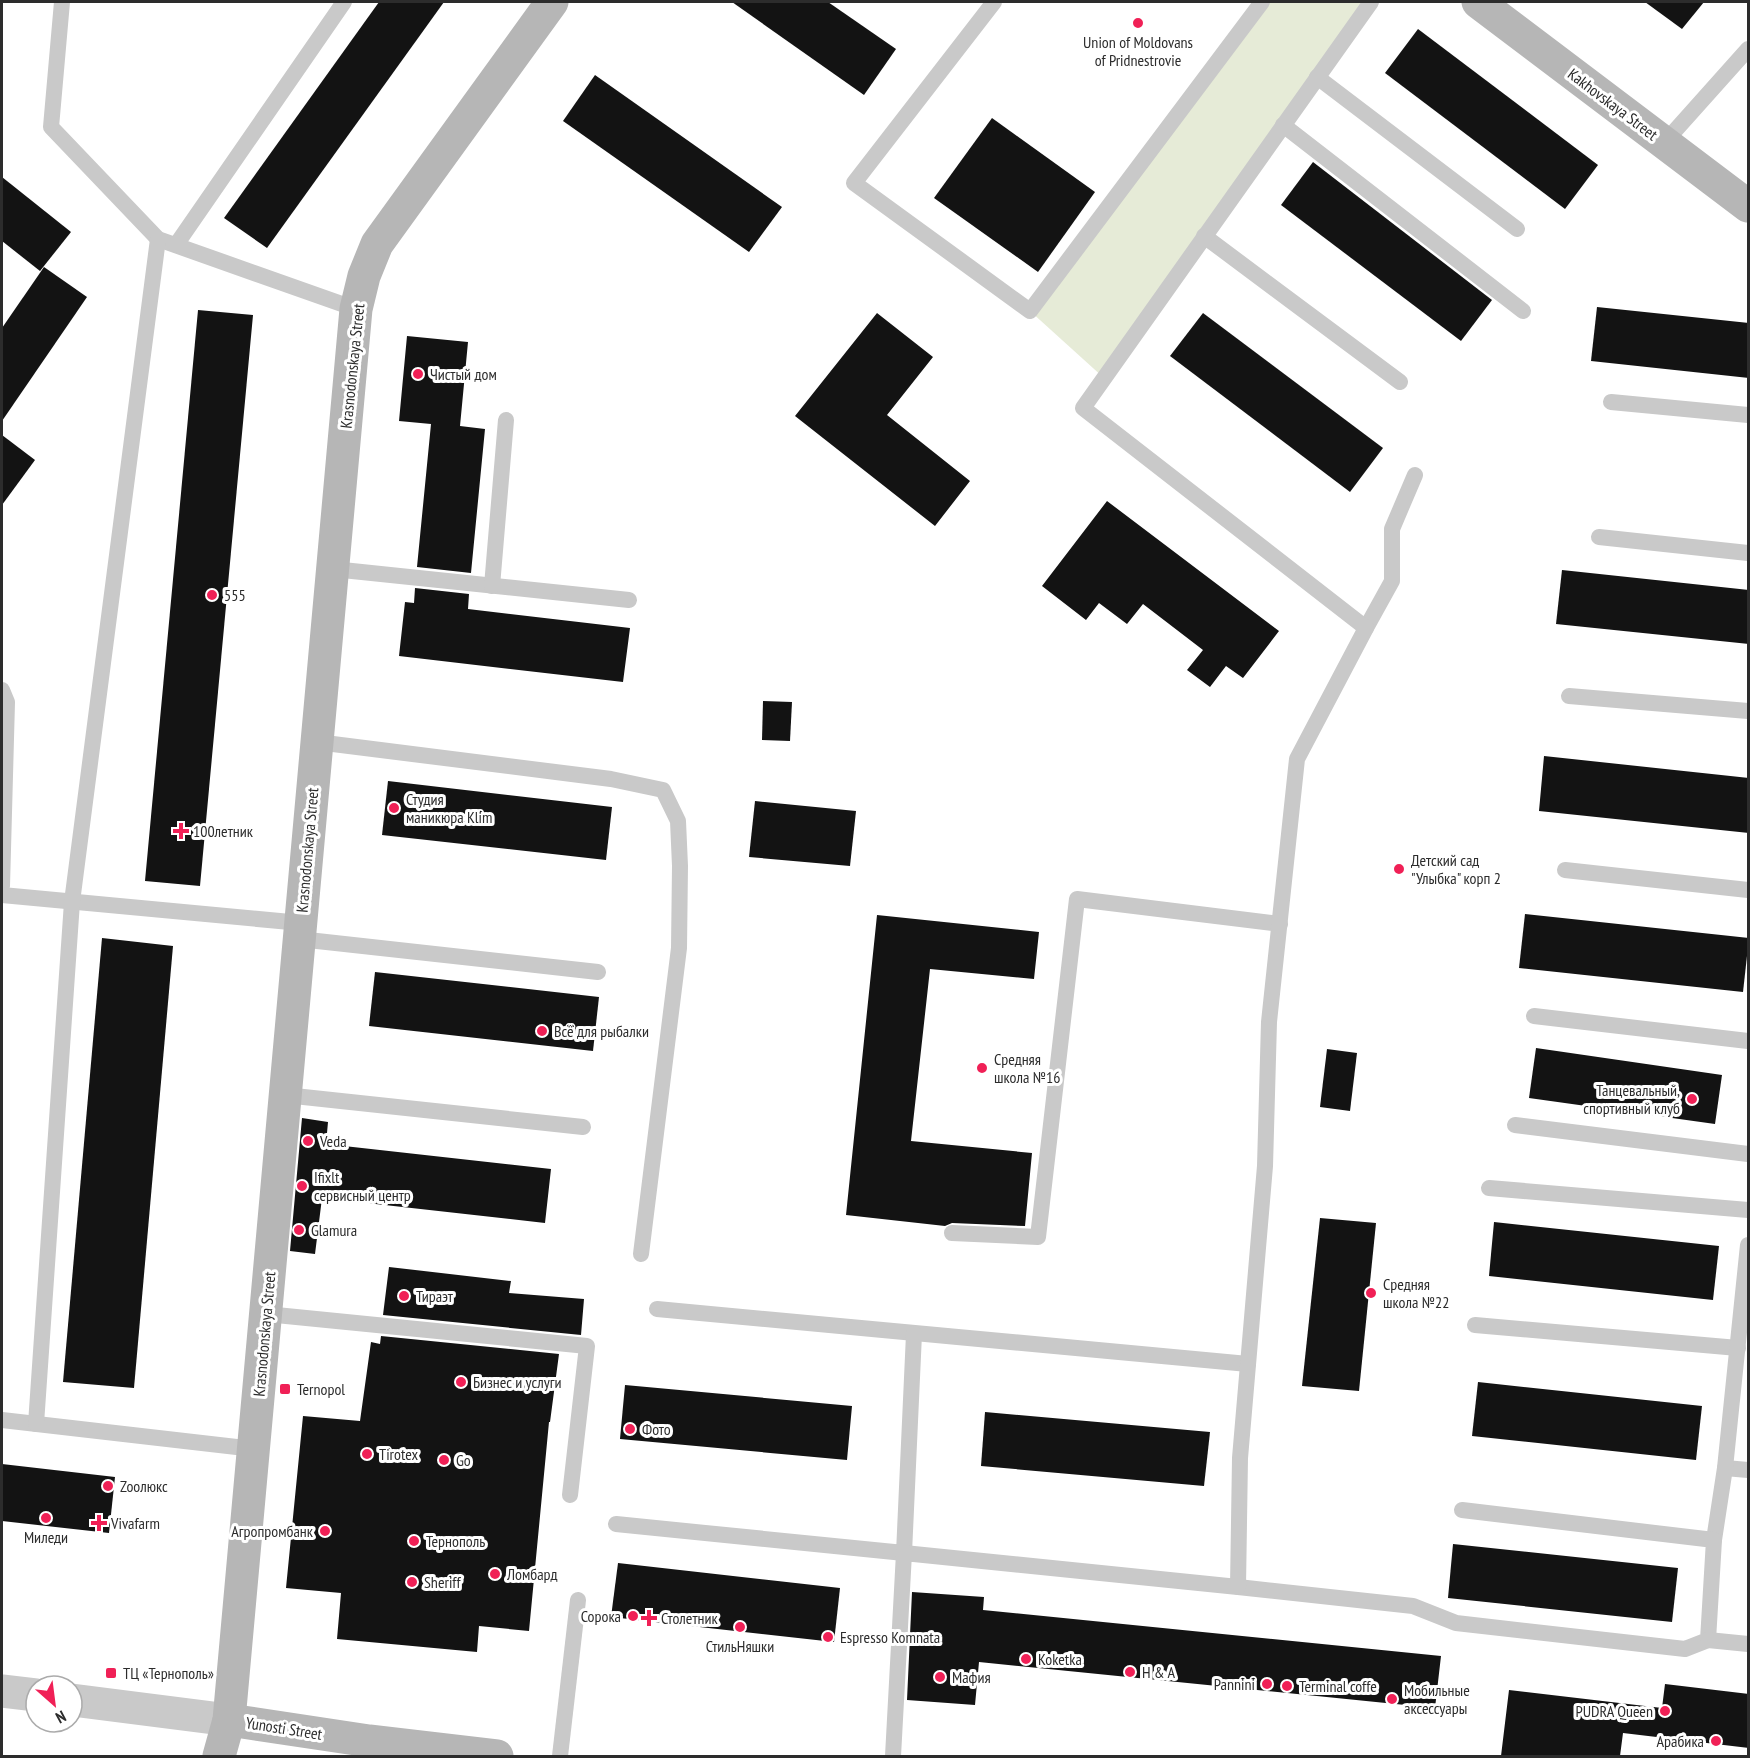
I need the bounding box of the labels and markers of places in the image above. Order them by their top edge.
marker: Union of Moldovans of Pridnestrovie [1131,16,1145,30]
place label: Union of Moldovans of Pridnestrovie [1083,32,1193,70]
place label: Чистый дом [430,364,497,384]
marker: Чистый дом [411,367,425,381]
place label: 555 [224,585,246,605]
marker: 555 [205,588,219,602]
place label: Студия маникюра Klim [406,789,492,827]
marker: Студия маникюра Klim [387,801,401,815]
place label: 100летник [193,821,254,841]
marker: 100летник [174,824,188,838]
place label: Детский сад "Улыбка" корп 2 [1411,850,1501,888]
marker: Детский сад "Улыбка" корп 2 [1392,862,1406,876]
place label: Всё для рыбалки [554,1021,649,1041]
marker: Всё для рыбалки [535,1024,549,1038]
place label: Средняя школа №16 [994,1049,1060,1087]
marker: Средняя школа №16 [975,1061,989,1075]
place label: Танцевальный, спортивный клуб [1583,1080,1680,1118]
marker: Танцевальный, спортивный клуб [1685,1092,1699,1106]
place label: Veda [319,1131,347,1151]
marker: Veda [301,1134,315,1148]
place label: Ifixlt сервисный центр [314,1167,411,1205]
marker: Ifixlt сервисный центр [295,1179,309,1193]
place label: Glamura [311,1220,357,1240]
marker: Glamura [292,1223,306,1237]
place label: Средняя школа №22 [1383,1274,1449,1312]
place label: Тираэт [416,1286,454,1306]
marker: Средняя школа №22 [1364,1286,1378,1300]
marker: Тираэт [397,1289,411,1303]
place label: Бизнес и услуги [473,1372,561,1392]
marker: Бизнес и услуги [454,1375,468,1389]
place label: Ternopol [297,1379,345,1399]
marker: Ternopol [278,1382,292,1396]
place label: Фото [642,1419,671,1439]
marker: Фото [623,1422,637,1436]
place label: Tirotex [379,1444,419,1464]
marker: Tirotex [360,1447,374,1461]
place label: Go [456,1450,471,1470]
marker: Go [437,1453,451,1467]
place label: Zooлюкс [120,1476,168,1496]
marker: Zooлюкс [101,1479,115,1493]
marker: Миледи [39,1511,53,1525]
place label: Vivafarm [110,1513,160,1533]
marker: Vivafarm [92,1516,106,1530]
place label: Агропромбанк [231,1521,314,1541]
marker: Агропромбанк [318,1524,332,1538]
place label: Миледи [24,1527,68,1547]
place label: Тернополь [426,1531,485,1551]
marker: Тернополь [407,1534,421,1548]
place label: Ломбард [506,1564,558,1584]
marker: Ломбард [488,1567,502,1581]
place label: Sheriff [424,1572,461,1592]
marker: Sheriff [405,1575,419,1589]
place label: Сорока [581,1606,621,1626]
place label: Столетник [661,1608,719,1628]
marker: Сорока [626,1609,640,1623]
marker: Столетник [642,1611,656,1625]
marker: СтильНяшки [733,1620,747,1634]
place label: Espresso Komnata [840,1627,940,1647]
marker: Espresso Komnata [821,1630,835,1644]
place label: СтильНяшки [706,1636,774,1656]
place label: Koketka [1038,1649,1082,1669]
marker: Koketka [1019,1652,1033,1666]
place label: H & A [1142,1662,1175,1682]
place label: ТЦ «Тернополь» [123,1663,214,1683]
marker: H & A [1123,1665,1137,1679]
marker: ТЦ «Тернополь» [104,1666,118,1680]
place label: Мафия [952,1667,991,1687]
marker: Мафия [933,1670,947,1684]
place label: Pannini [1214,1674,1255,1694]
place label: Terminal coffe [1299,1676,1377,1696]
marker: Pannini [1260,1677,1274,1691]
marker: Terminal coffe [1280,1679,1294,1693]
place label: Мобильные аксессуары [1404,1680,1470,1718]
marker: Мобильные аксессуары [1385,1692,1399,1706]
place label: PUDRA Queen [1575,1701,1653,1721]
marker: PUDRA Queen [1658,1704,1672,1718]
place label: Арабика [1657,1731,1704,1751]
marker: Арабика [1709,1734,1723,1748]

